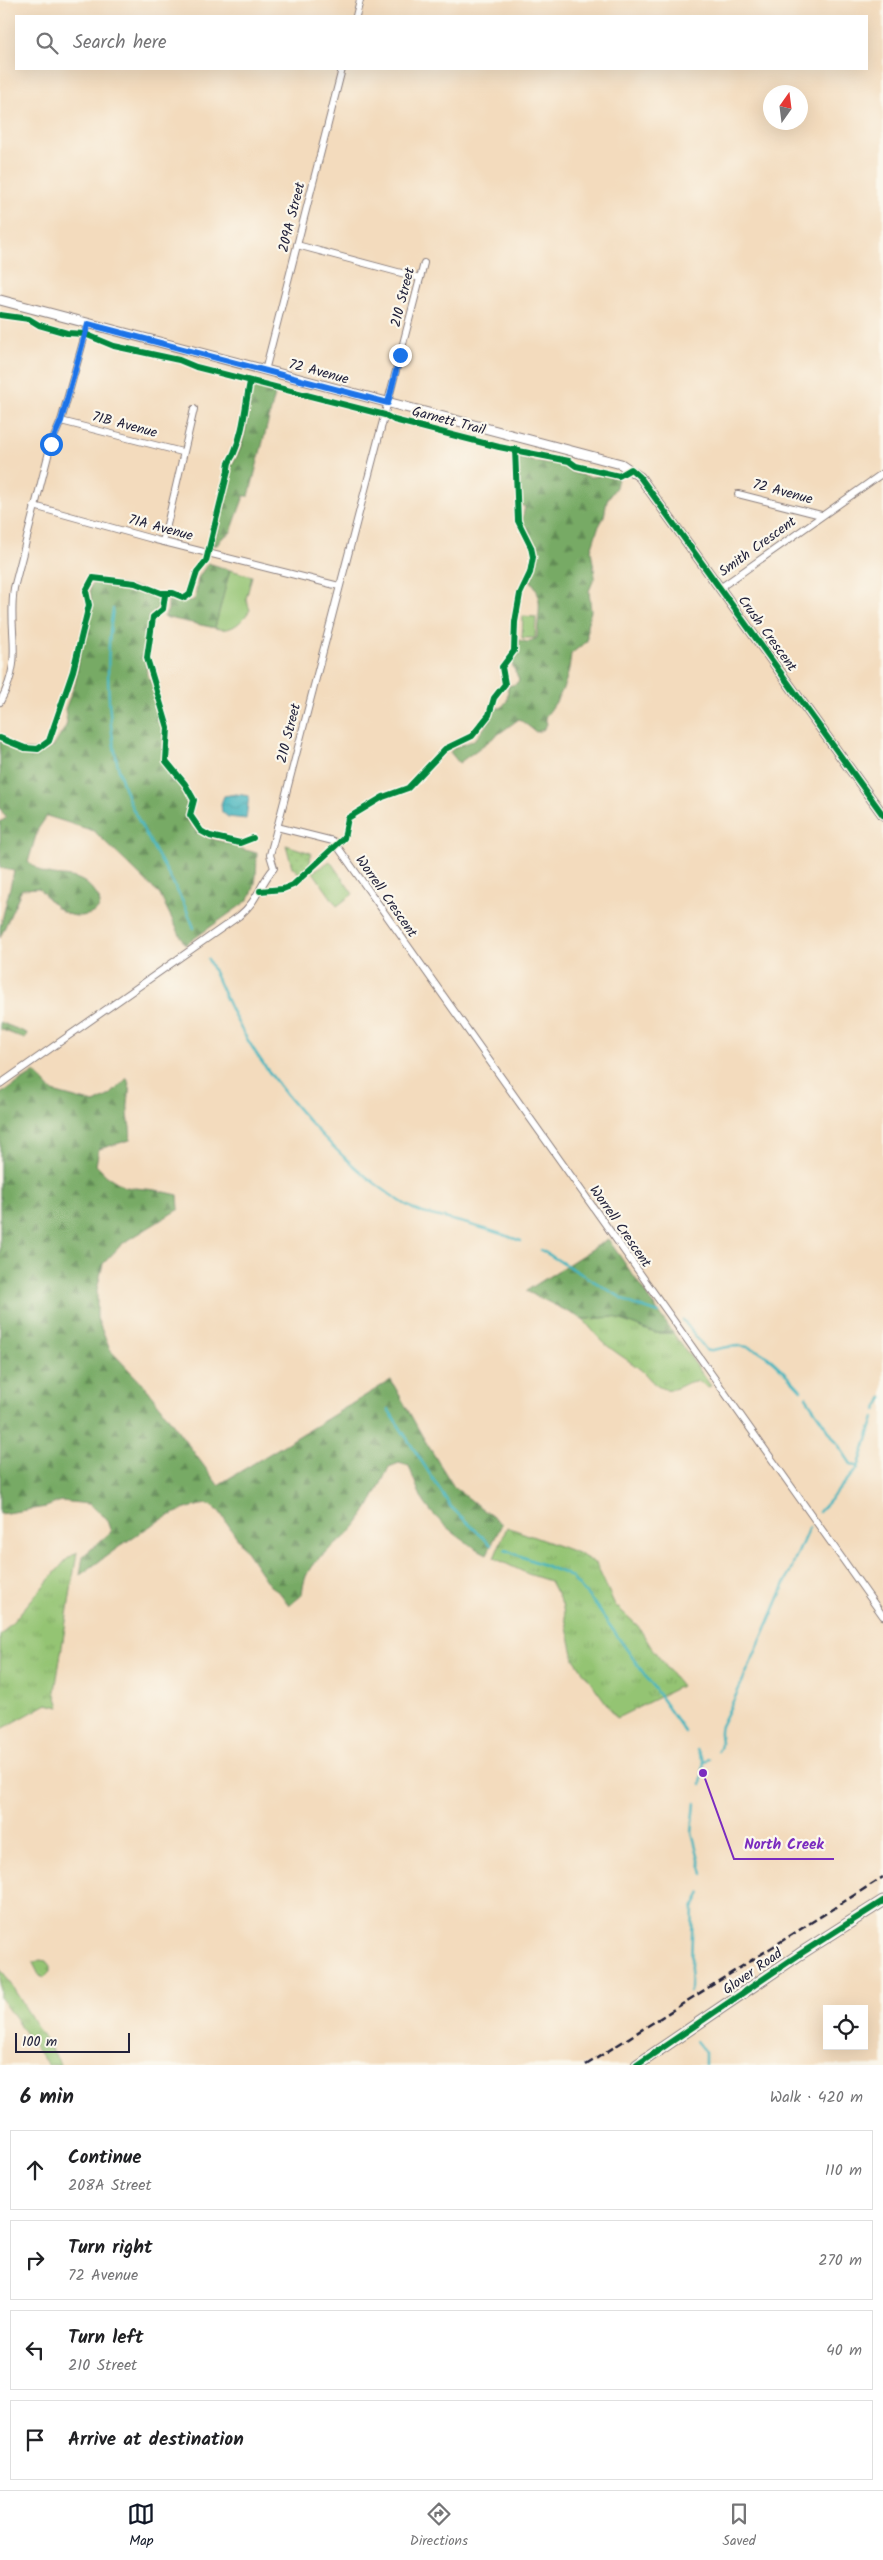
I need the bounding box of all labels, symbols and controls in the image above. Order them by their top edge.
search box [15,15,868,70]
text: Search here [73,28,167,58]
icon: search [33,29,61,57]
north arrow [763,85,808,130]
street label: 209A Street [273,179,311,255]
street label: 210 Street [385,265,421,329]
route end [389,344,412,367]
street label: 72 Avenue [286,353,352,391]
street label: Garnett Trail [409,401,489,441]
street label: 71B Avenue [90,406,160,444]
route start [40,433,63,456]
street label: 72 Avenue [750,473,816,511]
street label: 71A Avenue [126,509,196,547]
street label: Smith Crescent [714,511,801,582]
street label: Crush Crescent [732,591,803,677]
street label: 210 Street [271,701,307,765]
street label: Worrell Crescent [350,851,423,943]
street label: Worrell Crescent [584,1181,657,1273]
callout: North Creek [734,1829,834,1859]
text: North Creek [744,1833,824,1857]
street label: Glover Road [718,1942,788,2001]
map controls [823,2005,868,2050]
button: locate [823,2005,868,2050]
scale bar [15,2030,130,2053]
text: 100 m [22,2031,57,2053]
text: 6 min [20,2081,74,2114]
text: Walk · 420 m [770,2085,863,2110]
text: Continue [68,2143,141,2173]
icon: ahead [21,2156,49,2184]
text: 110 m [825,2158,862,2183]
text: 208A Street [68,2173,152,2198]
text: Turn right [68,2233,153,2263]
icon: right [21,2246,49,2274]
text: 270 m [818,2248,862,2273]
text: 72 Avenue [68,2263,138,2288]
text: Turn left [68,2323,143,2353]
icon: left [21,2336,49,2364]
text: 40 m [826,2338,862,2363]
text: 210 Street [68,2353,137,2378]
text: Arrive at destination [68,2425,244,2455]
icon: arrive [21,2426,49,2454]
tab: Map [127,2500,155,2552]
tab: Directions [410,2500,468,2552]
tab: Saved [722,2500,756,2552]

